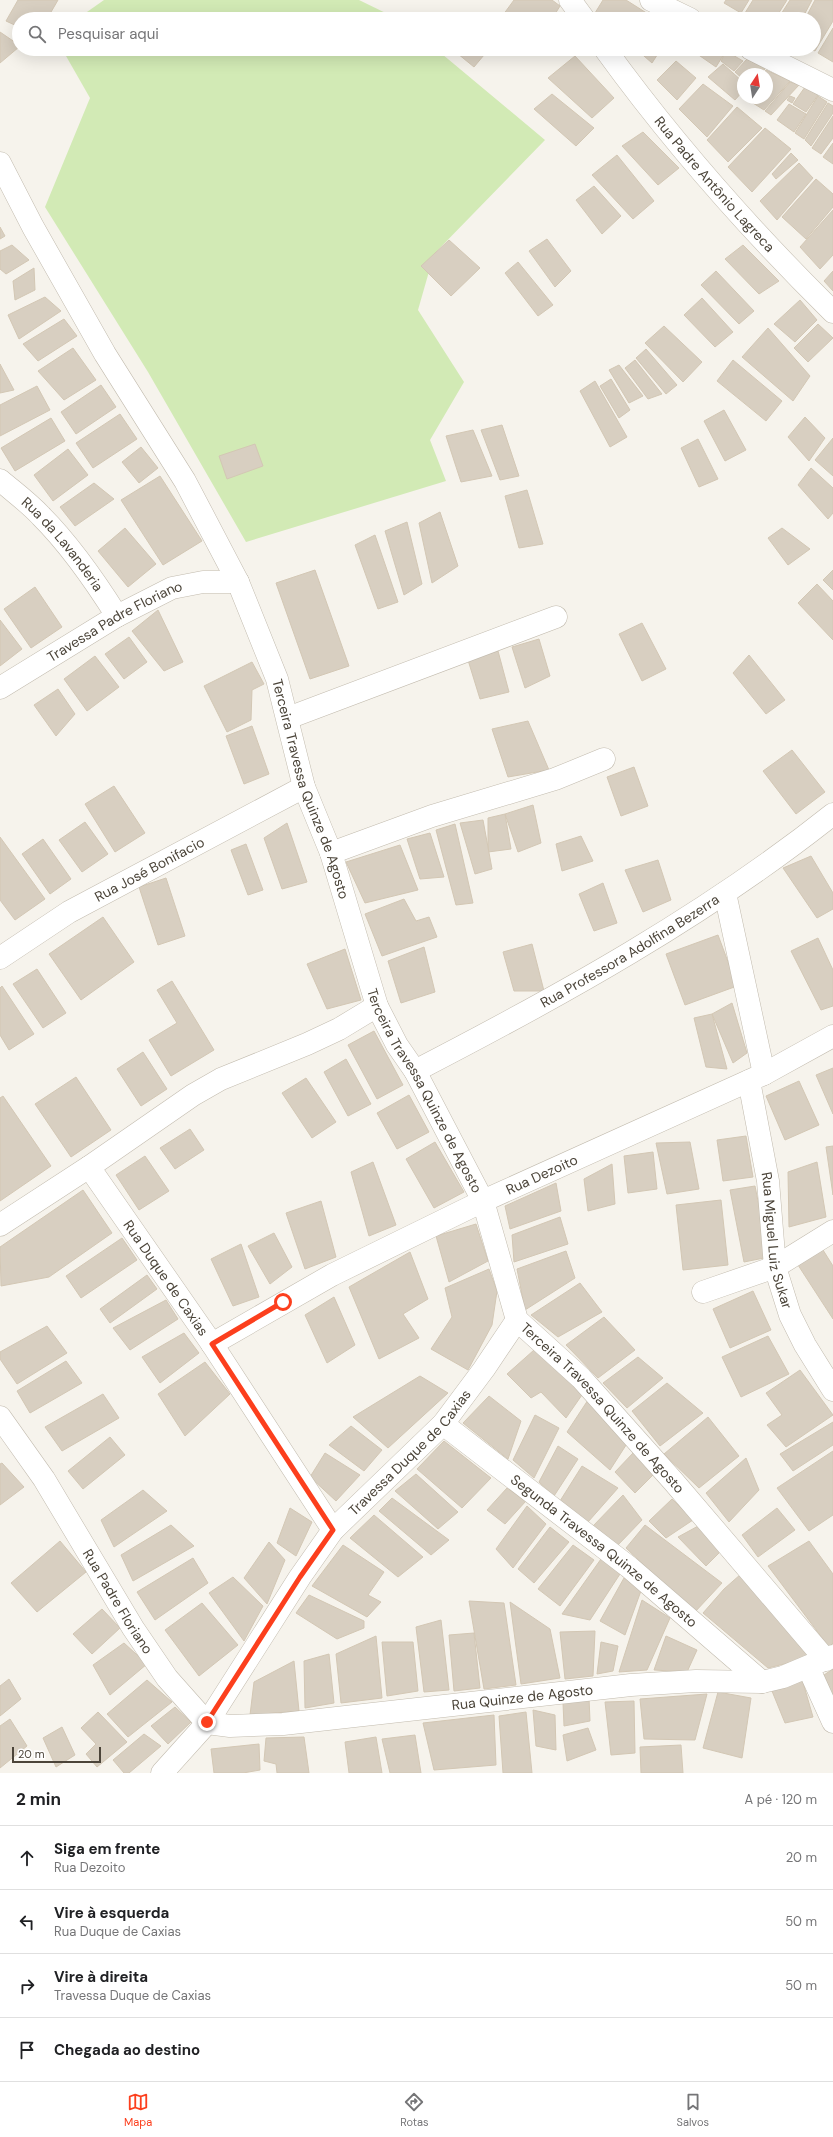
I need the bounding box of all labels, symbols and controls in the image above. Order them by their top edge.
search box [12,12,821,56]
icon: search [26,23,48,45]
text: Pesquisar aqui [58,24,159,44]
north arrow [737,68,773,104]
street label: Rua Padre Antônio Lagreca [651,112,779,256]
street label: Rua da Lavanderia [18,493,107,595]
street label: Travessa Padre Floriano [44,577,184,666]
street label: Terceira Travessa Quinze de Agosto [268,677,353,901]
street label: Rua José Bonifacio [91,833,207,906]
street label: Rua Professora Adolfina Bezerra [537,890,723,1012]
street label: Terceira Travessa Quinze de Agosto [363,986,486,1196]
street label: Rua Dezoito [503,1150,581,1199]
street label: Rua Miguel Luiz Sukar [757,1170,796,1311]
street label: Rua Duque de Caxias [120,1216,213,1339]
route start [274,1293,292,1311]
street label: Terceira Travessa Quinze de Agosto [517,1319,689,1497]
street label: Travessa Duque de Caxias [344,1386,475,1519]
street label: Segunda Travessa Quinze de Agosto [507,1470,701,1631]
street label: Rua Padre Floriano [79,1546,157,1657]
street label: Rua Quinze de Agosto [451,1680,594,1714]
route end [198,1713,216,1731]
scale bar [12,1745,101,1764]
text: 20 m [18,1747,44,1761]
text: 2 min [16,1788,61,1810]
text: A pé · 120 m [745,1791,817,1808]
text: Siga em frente [54,1839,160,1859]
icon: ahead [16,1847,38,1869]
text: 20 m [786,1849,817,1866]
text: Rua Dezoito [54,1859,125,1876]
text: Vire à esquerda [54,1903,169,1923]
icon: left [16,1911,38,1933]
text: 50 m [785,1913,817,1930]
text: Rua Duque de Caxias [54,1923,181,1940]
text: Vire à direita [54,1967,148,1987]
icon: right [16,1975,38,1997]
text: 50 m [785,1977,817,1994]
text: Travessa Duque de Caxias [54,1987,211,2004]
icon: arrive [16,2039,38,2061]
text: Chegada ao destino [54,2040,200,2060]
tab: Mapa [124,2091,152,2129]
tab: Rotas [400,2091,429,2129]
tab: Salvos [677,2091,709,2129]

